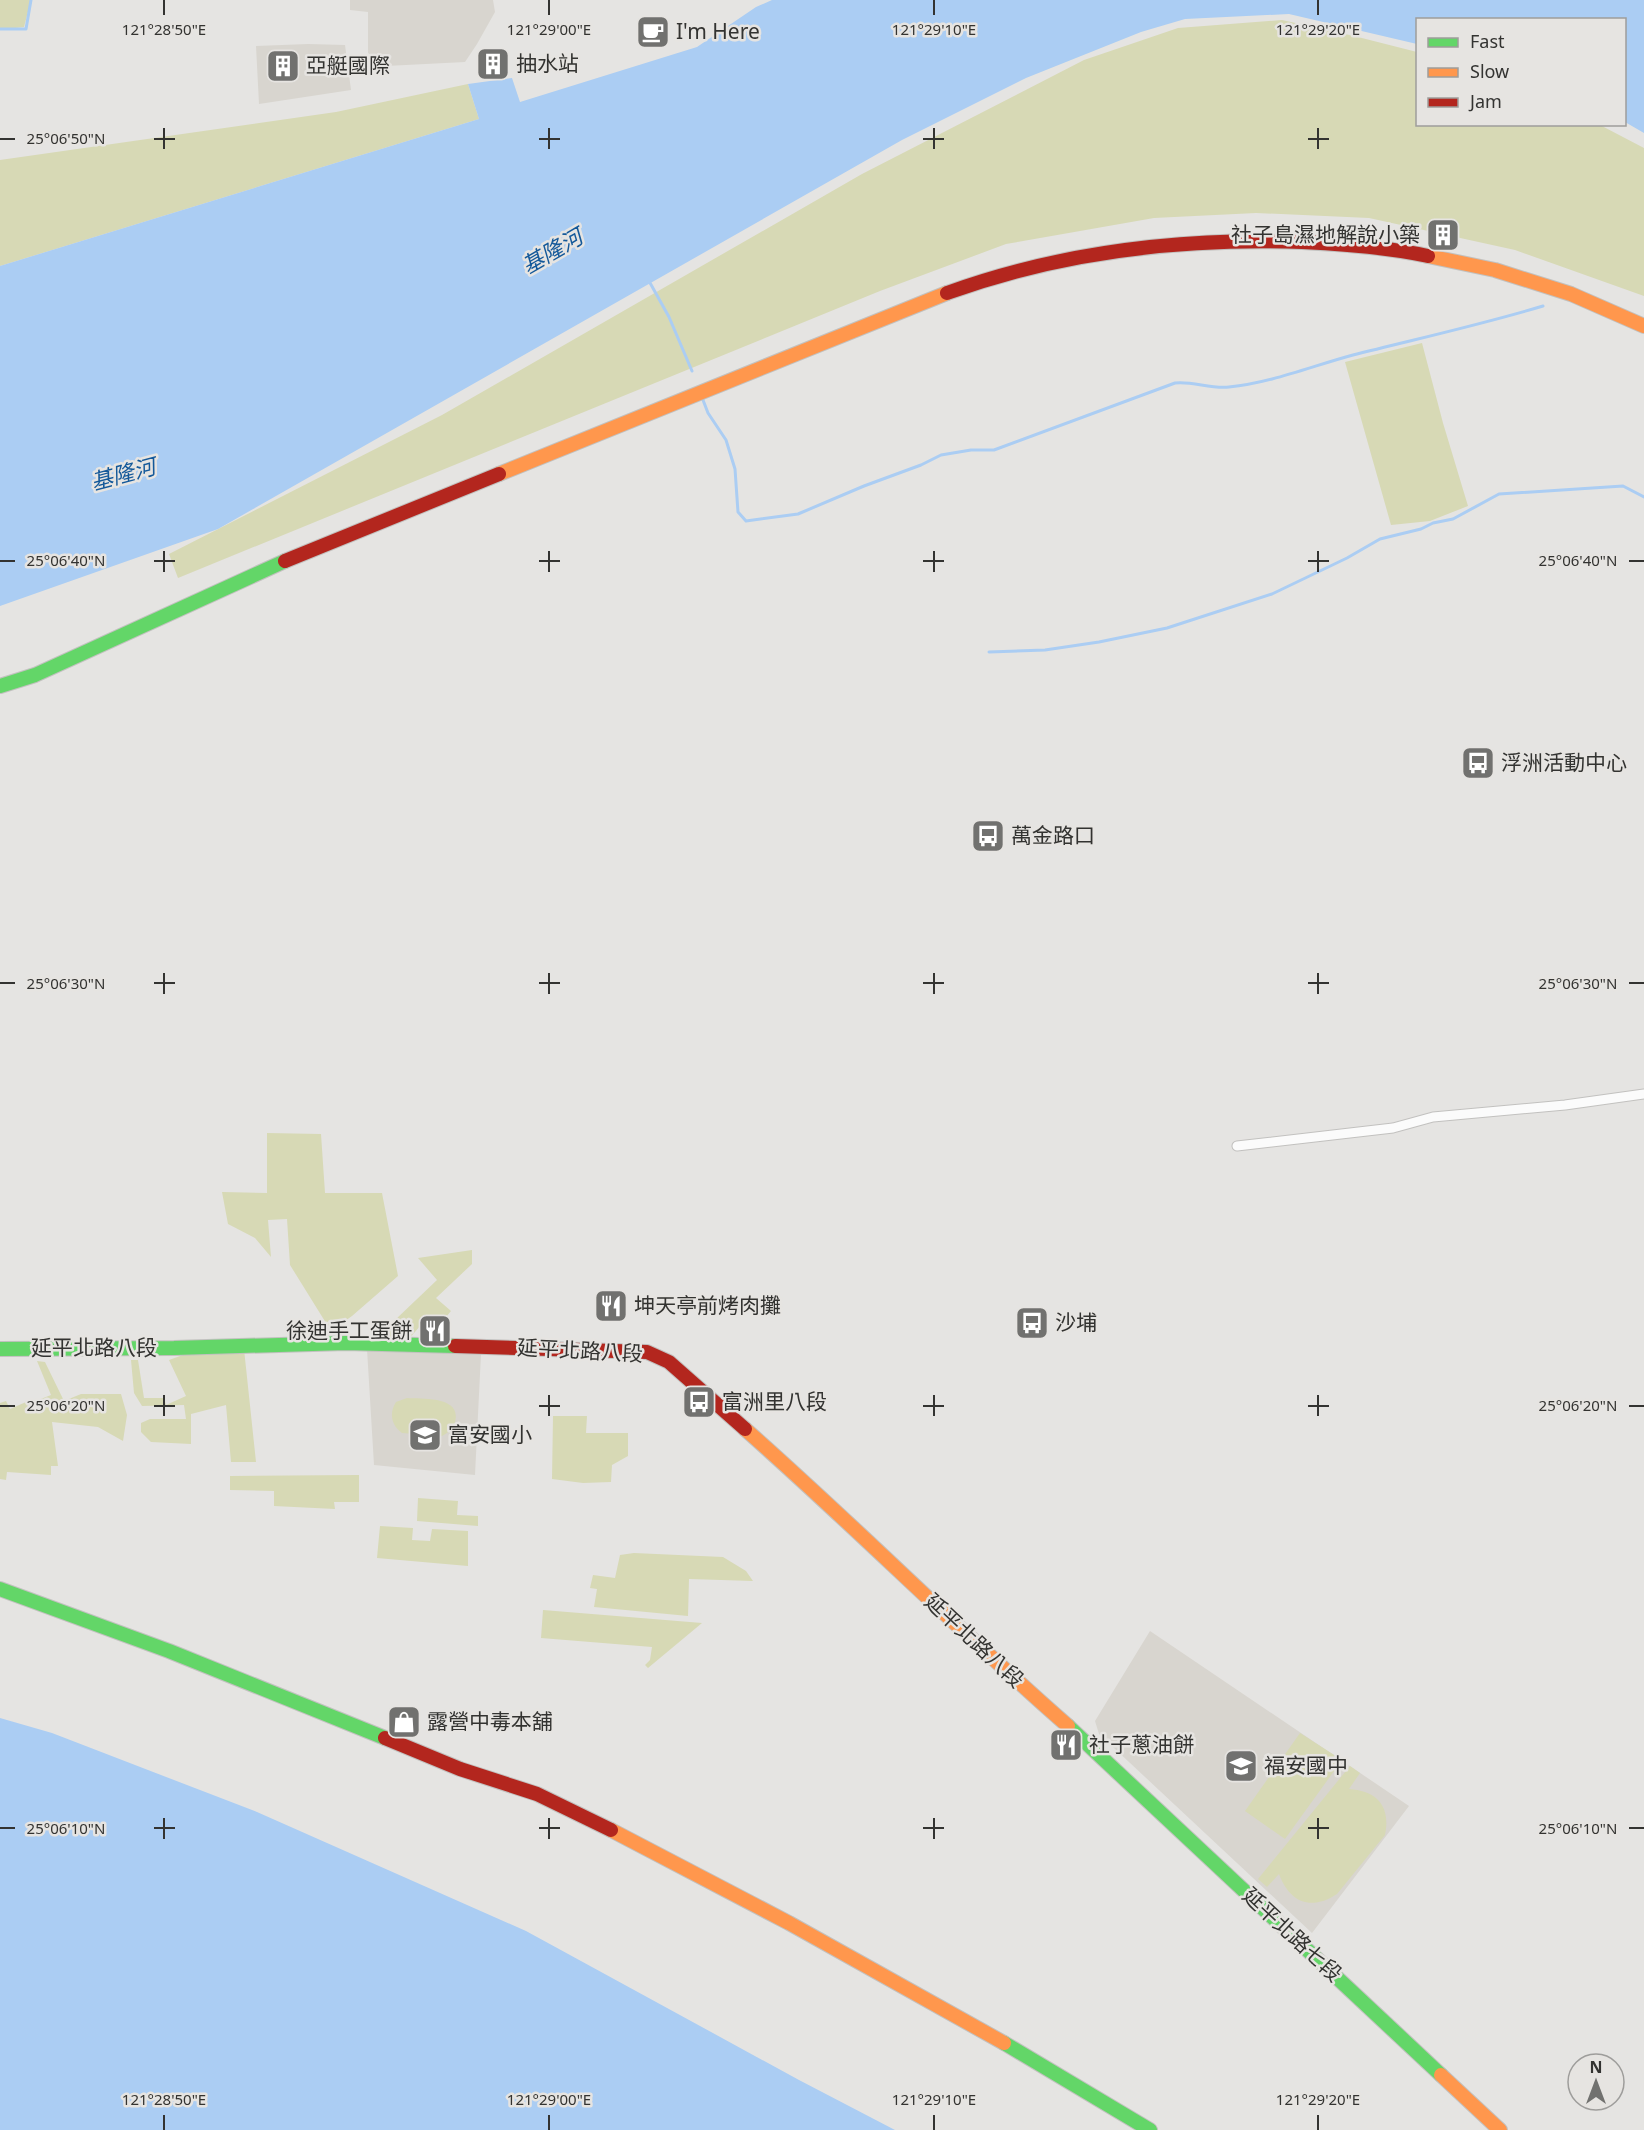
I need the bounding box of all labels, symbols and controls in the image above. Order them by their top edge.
cafe icon: I'm Here [635,14,671,50]
place label: I'm Here [676,17,760,45]
legend [1416,18,1626,126]
text: 121°28'50"E [122,19,206,39]
text: 121°29'00"E [507,19,591,39]
text: 121°29'10"E [892,19,976,39]
text: 121°29'20"E [1276,19,1360,39]
text: Fast [1470,29,1505,53]
building icon: 抽水站 [475,46,511,82]
building icon: 亞艇國際 [265,48,301,84]
place label: 抽水站 [516,49,579,77]
place label: 亞艇國際 [306,51,390,79]
text: Slow [1470,59,1509,83]
text: Jam [1468,89,1502,113]
text: 25°06'50"N [27,128,105,148]
building icon: 社子島濕地解說小築 [1425,217,1461,253]
water label: 基隆河 [515,219,591,280]
place label: 社子島濕地解說小築 [1231,220,1420,248]
water label: 基隆河 [87,449,162,496]
text: 25°06'40"N [27,550,105,570]
text: 25°06'40"N [1539,550,1617,570]
bus stop icon: 浮洲活動中心 [1460,745,1496,781]
place label: 浮洲活動中心 [1501,748,1627,776]
bus stop icon: 萬金路口 [970,818,1006,854]
place label: 萬金路口 [1011,821,1095,849]
text: 25°06'30"N [27,973,105,993]
text: 25°06'30"N [1539,973,1617,993]
restaurant icon: 坤天亭前烤肉攤 [593,1288,629,1324]
place label: 坤天亭前烤肉攤 [634,1291,781,1319]
bus stop icon: 沙埔 [1014,1305,1050,1341]
place label: 沙埔 [1055,1308,1097,1336]
restaurant icon: 徐迪手工蛋餅 [417,1313,453,1349]
place label: 徐迪手工蛋餅 [286,1316,412,1344]
street label: 延平北路八段 [31,1333,157,1361]
street label: 延平北路八段 [516,1333,644,1367]
bus stop icon: 富洲里八段 [681,1384,717,1420]
place label: 富洲里八段 [722,1387,827,1415]
text: 25°06'20"N [27,1395,105,1415]
text: 25°06'20"N [1539,1395,1617,1415]
school or university icon: 富安國小 [407,1417,443,1453]
place label: 富安國小 [448,1420,532,1448]
street label: 延平北路八段 [919,1587,1030,1693]
shop icon: 露營中毒本舖 [386,1704,422,1740]
place label: 露營中毒本舖 [427,1707,553,1735]
restaurant icon: 社子蔥油餅 [1048,1727,1084,1763]
place label: 社子蔥油餅 [1089,1730,1194,1758]
school or university icon: 福安國中 [1223,1748,1259,1784]
place label: 福安國中 [1264,1751,1348,1779]
text: 25°06'10"N [27,1818,105,1838]
text: 25°06'10"N [1539,1818,1617,1838]
street label: 延平北路七段 [1237,1881,1348,1987]
north arrow [1566,2052,1626,2112]
text: N [1589,2056,1603,2078]
text: 121°28'50"E [122,2089,206,2109]
text: 121°29'00"E [507,2089,591,2109]
text: 121°29'10"E [892,2089,976,2109]
text: 121°29'20"E [1276,2089,1360,2109]

